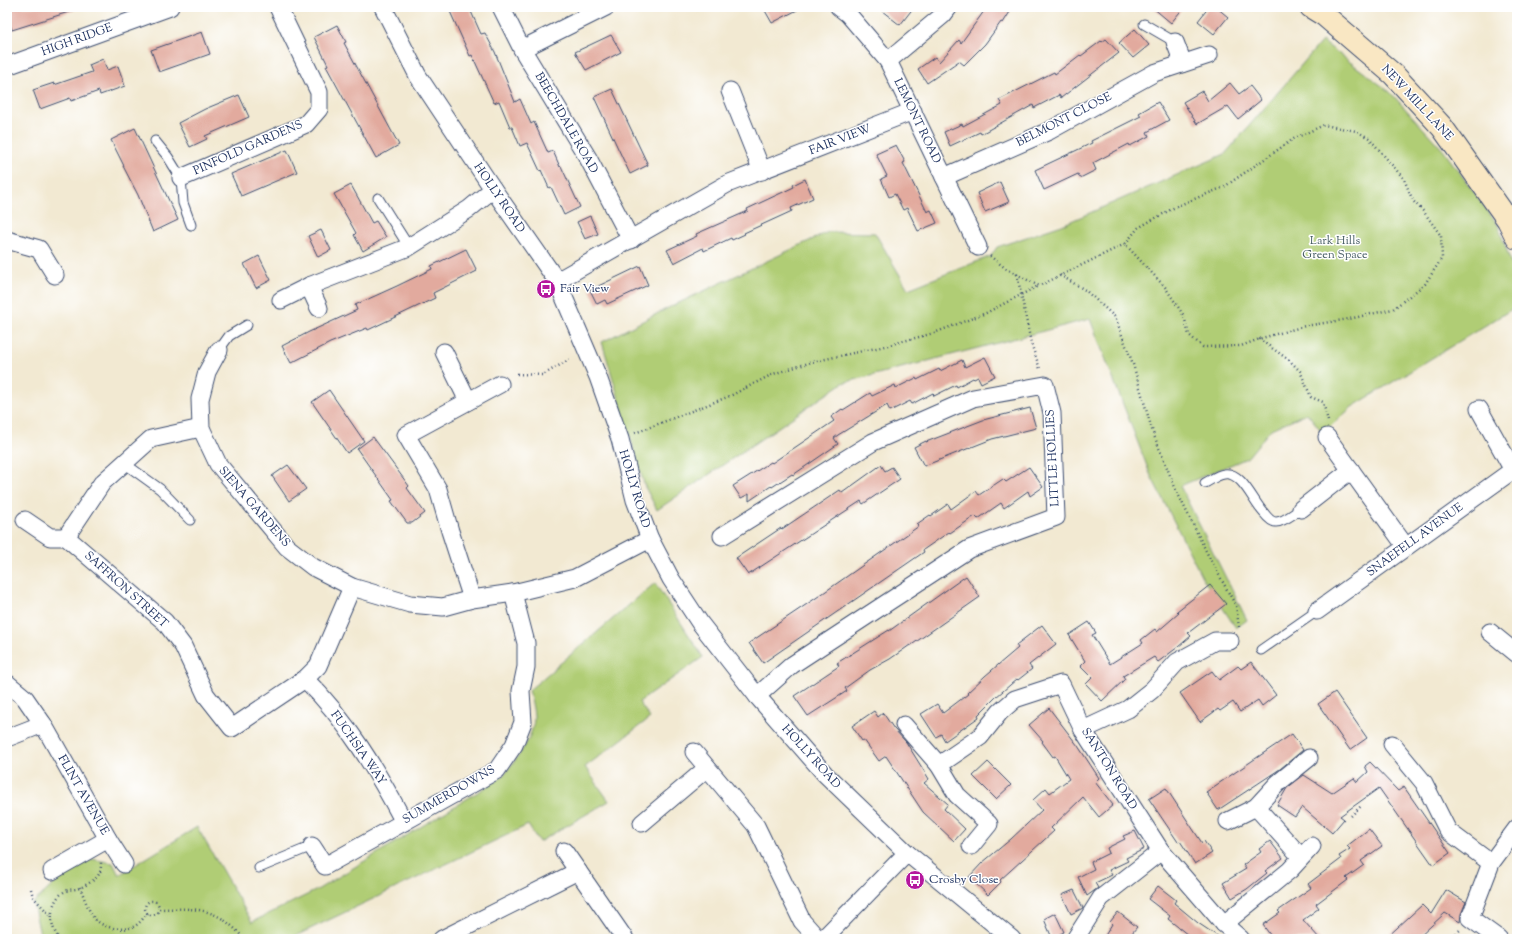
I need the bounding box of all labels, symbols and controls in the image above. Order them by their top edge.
street label: HIGH RIDGE [39,19,116,61]
street label: NEW MILL LANE [1377,61,1458,146]
street label: BEECHDALE ROAD [530,69,602,177]
street label: LEMONT ROAD [888,75,946,167]
street label: BELMONT CLOSE [1013,88,1116,152]
street label: PINFOLD GARDENS [190,116,306,180]
street label: FAIR VIEW [806,120,874,160]
street label: HOLLY ROAD [469,159,529,237]
park label: Lark Hills Green Space [1302,232,1368,264]
bus stop icon: Fair View [535,278,557,300]
place label: Fair View [560,280,609,298]
street label: LITTLE HOLLIES [1041,409,1065,507]
street label: HOLLY ROAD [614,448,654,530]
street label: SIENA GARDENS [214,463,294,551]
street label: SNAEFELL AVENUE [1363,498,1468,581]
street label: SAFFRON STREET [80,547,172,633]
street label: FUCHSIA WAY [326,707,391,789]
street label: HOLLY ROAD [777,721,845,793]
street label: SANTON ROAD [1076,724,1142,814]
street label: FLINT AVENUE [53,752,114,839]
street label: SUMMERDOWNS [399,761,499,829]
bus stop icon: Crosby Close [904,869,926,891]
place label: Crosby Close [929,871,999,889]

